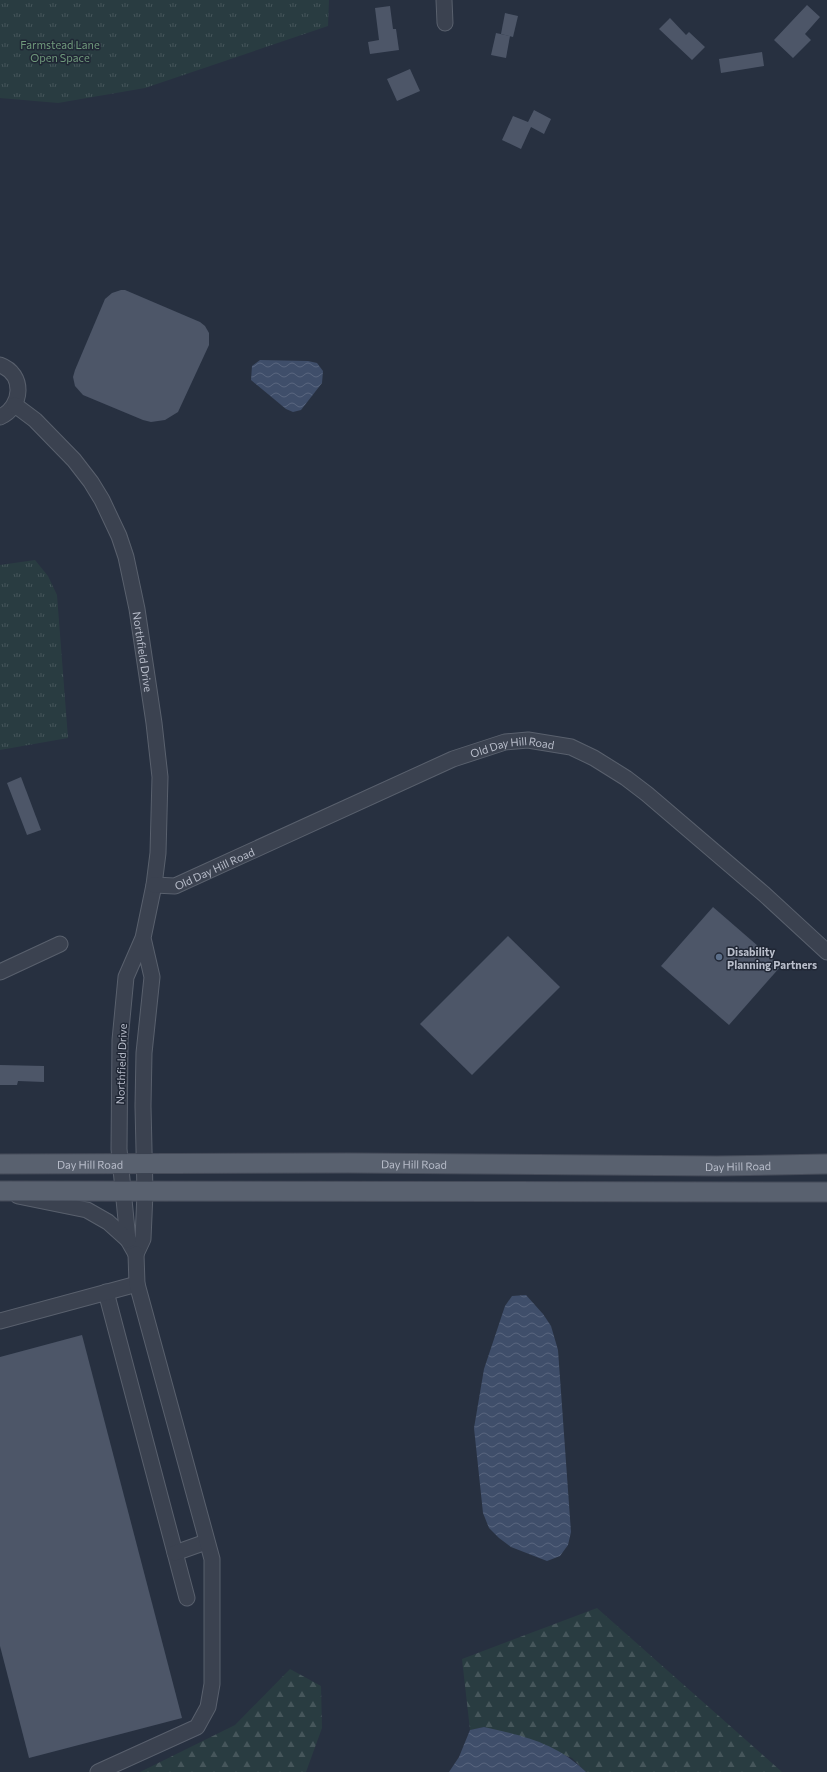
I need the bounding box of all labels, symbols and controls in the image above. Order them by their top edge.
park label: Farmstead Lane Open Space [20,38,100,64]
street label: Northfield Drive [131,611,156,693]
street label: Old Day Hill Road [468,733,555,760]
street label: Old Day Hill Road [172,844,256,892]
place label: Disability Planning Partners [727,945,817,971]
marker: Disability Planning Partners [714,952,724,962]
street label: Northfield Drive [113,1023,129,1105]
street label: Day Hill Road [57,1157,123,1170]
street label: Day Hill Road [381,1157,447,1170]
street label: Day Hill Road [705,1159,771,1173]

